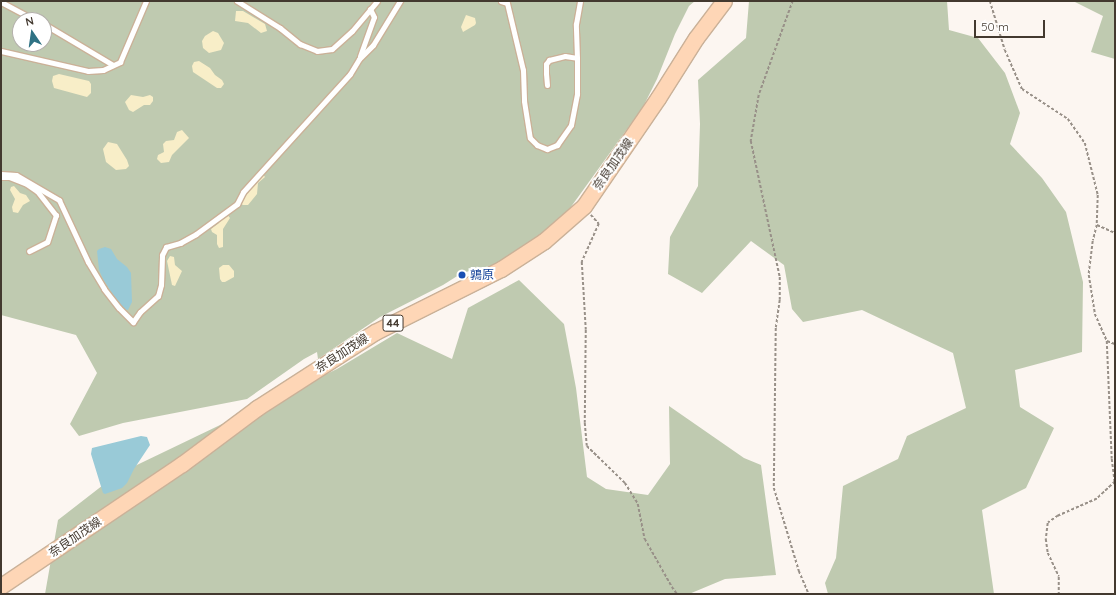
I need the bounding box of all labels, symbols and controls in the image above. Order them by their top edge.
north arrow [12,12,52,52]
scale bar [976,12,1047,38]
text: N [24,14,35,29]
text: 50 m [981,19,1009,34]
street label: 奈良加茂線 [590,135,636,193]
place label: 鶉原 [470,268,494,282]
marker: 鶉原 [457,270,467,280]
road number: 44 [382,314,404,332]
street label: 奈良加茂線 [313,331,371,375]
street label: 奈良加茂線 [46,514,104,560]

